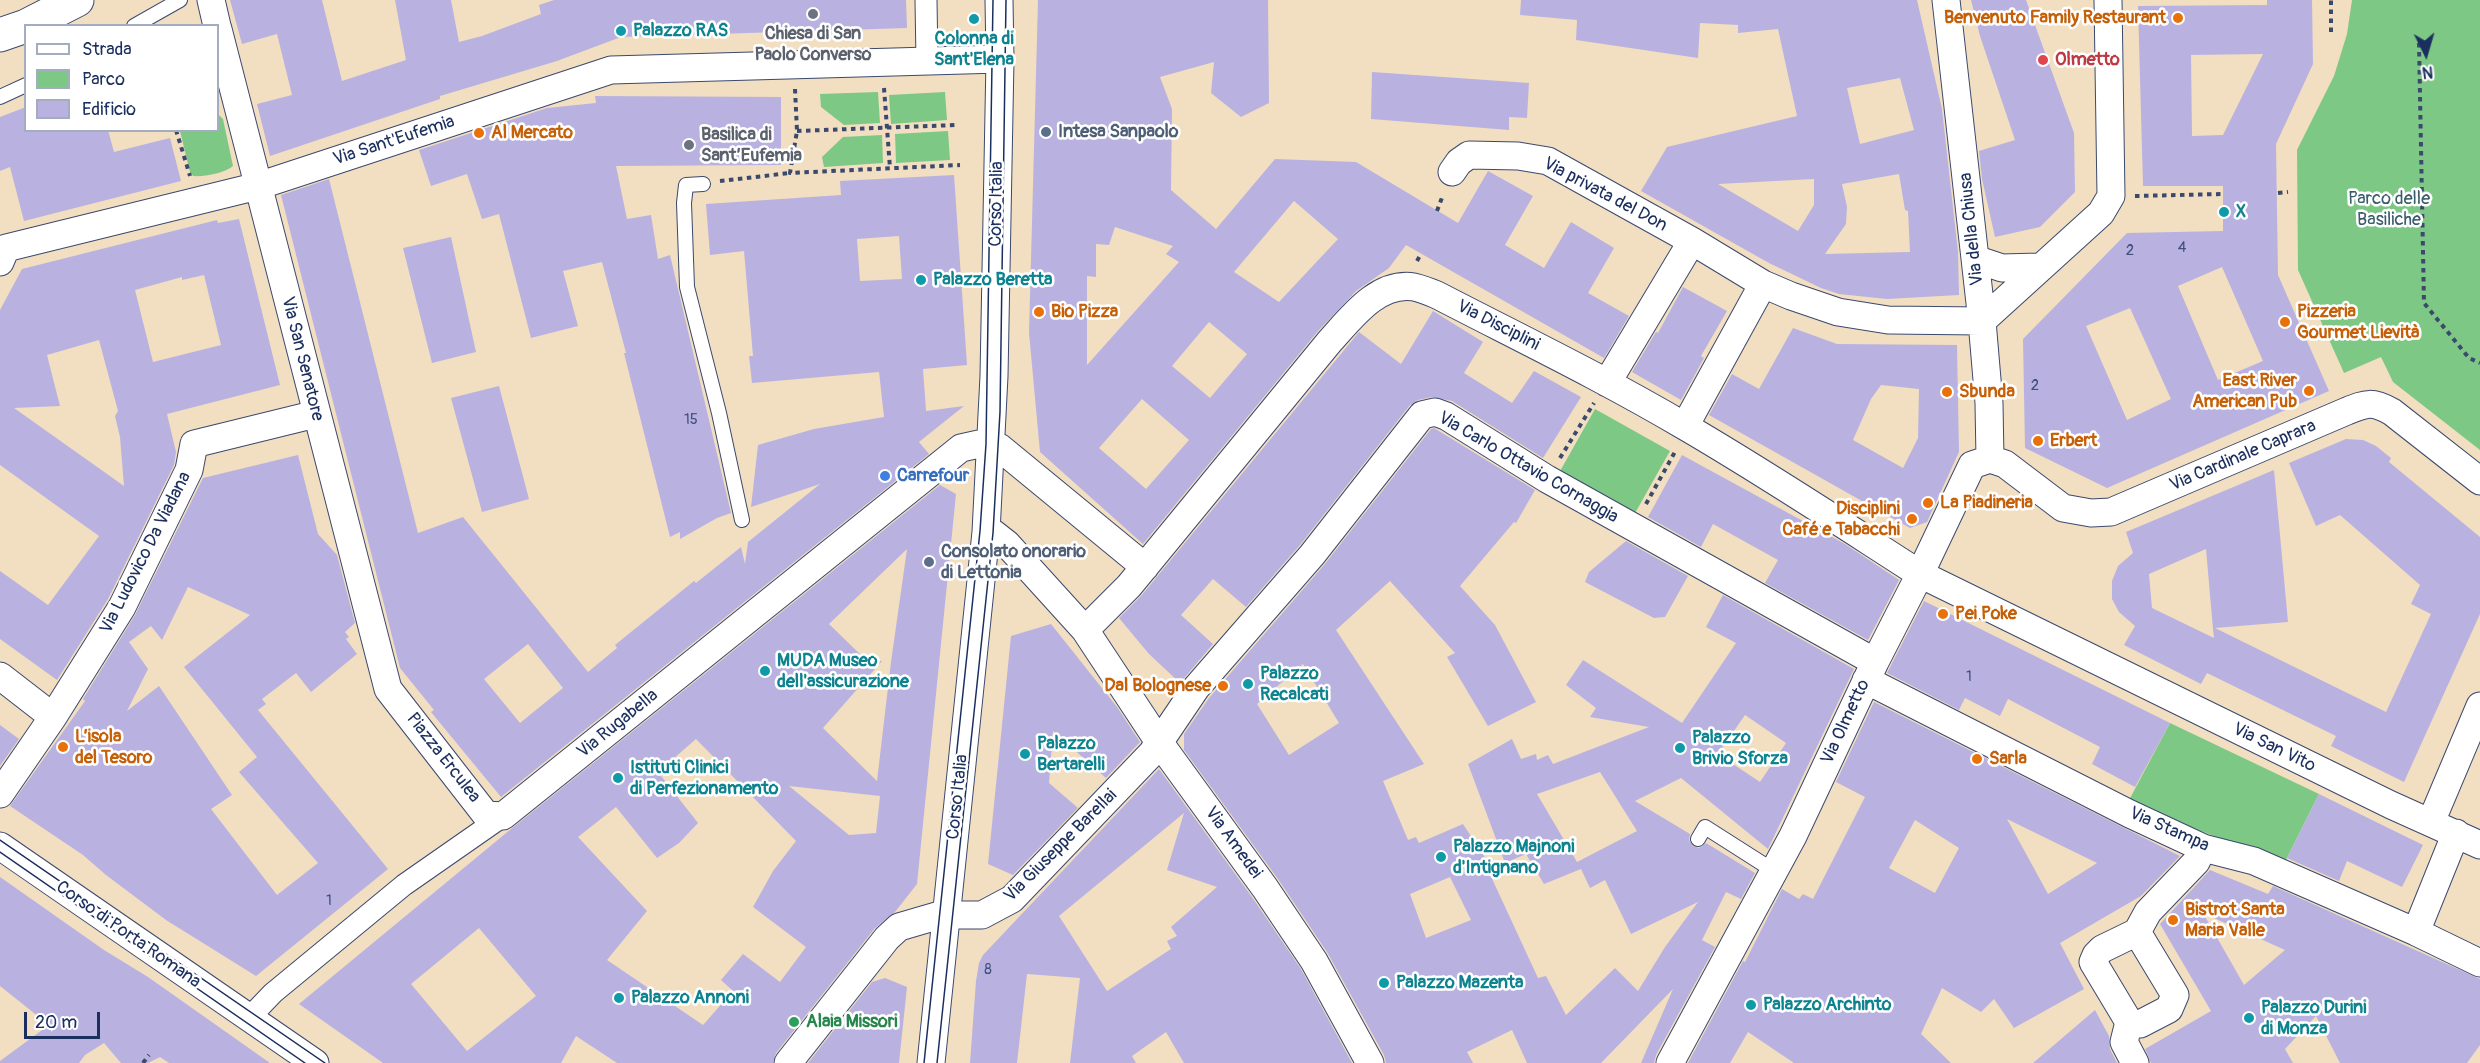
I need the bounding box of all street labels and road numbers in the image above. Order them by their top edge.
street label: Via Sant'Eufemia [331,111,457,171]
street label: Via privata del Don [1539,153,1671,237]
street label: Corso Italia [985,161,1009,247]
street label: Via della Chiusa [1955,171,1989,287]
street label: Via San Senatore [276,294,328,424]
street label: Via Disciplini [1453,296,1543,356]
street label: Via Carlo Ottavio Cornaggia [1434,407,1622,529]
street label: Via Cardinale Caprara [2167,415,2319,497]
street label: Via Ludovico Da Viadana [96,468,196,638]
street label: Via Olmetto [1817,676,1875,768]
street label: Via Rugabella [573,685,663,763]
street label: Piazza Erculea [401,709,485,807]
street label: Via San Vito [2229,719,2319,777]
street label: Corso Italia [943,753,973,841]
street label: Via Giuseppe Barellai [1000,785,1122,907]
street label: Via Amedei [1200,803,1266,883]
street label: Via Stampa [2126,803,2212,857]
street label: Corso di Porta Romana [51,877,205,993]

